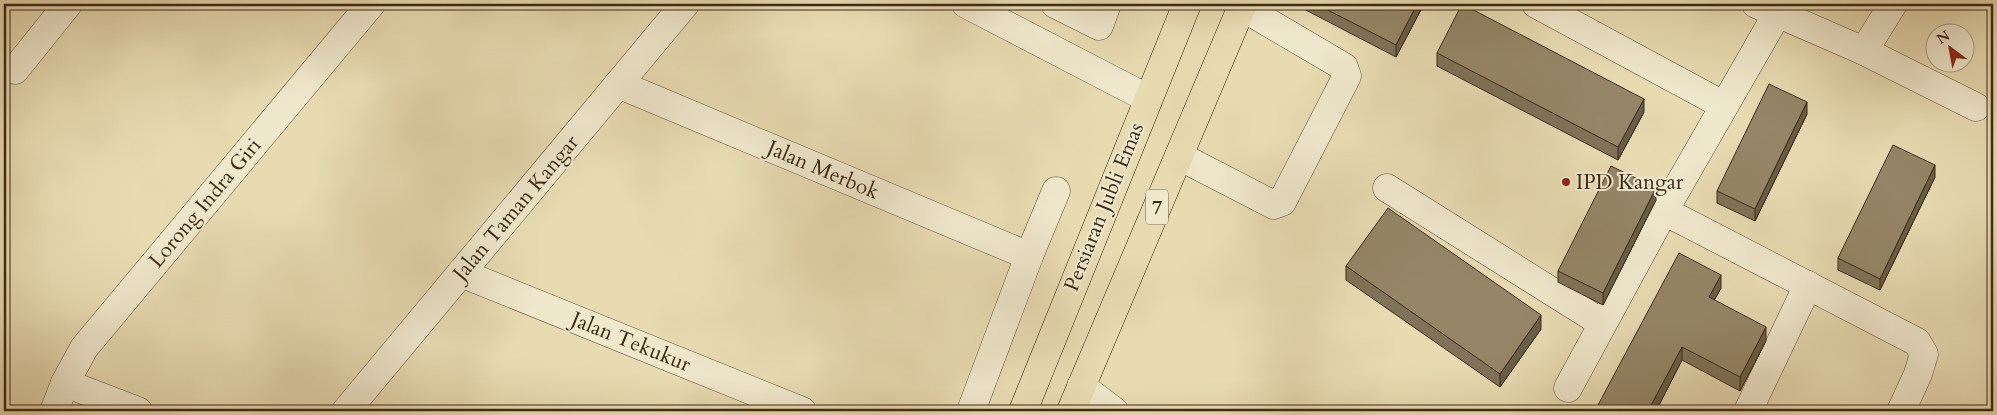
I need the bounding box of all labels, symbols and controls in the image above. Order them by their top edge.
north arrow [1924,22,1974,72]
text: N [1933,26,1954,49]
street label: Persiaran Jubli Emas [1057,118,1151,296]
street label: Jalan Taman Kangar [444,129,586,289]
street label: Lorong Indra Giri [142,132,268,274]
street label: Jalan Merbok [760,132,884,207]
place label: IPD Kangar [1576,168,1684,197]
marker: IPD Kangar [1560,176,1572,188]
road number: 7 [1146,190,1168,224]
street label: Jalan Tekukur [564,304,695,379]

